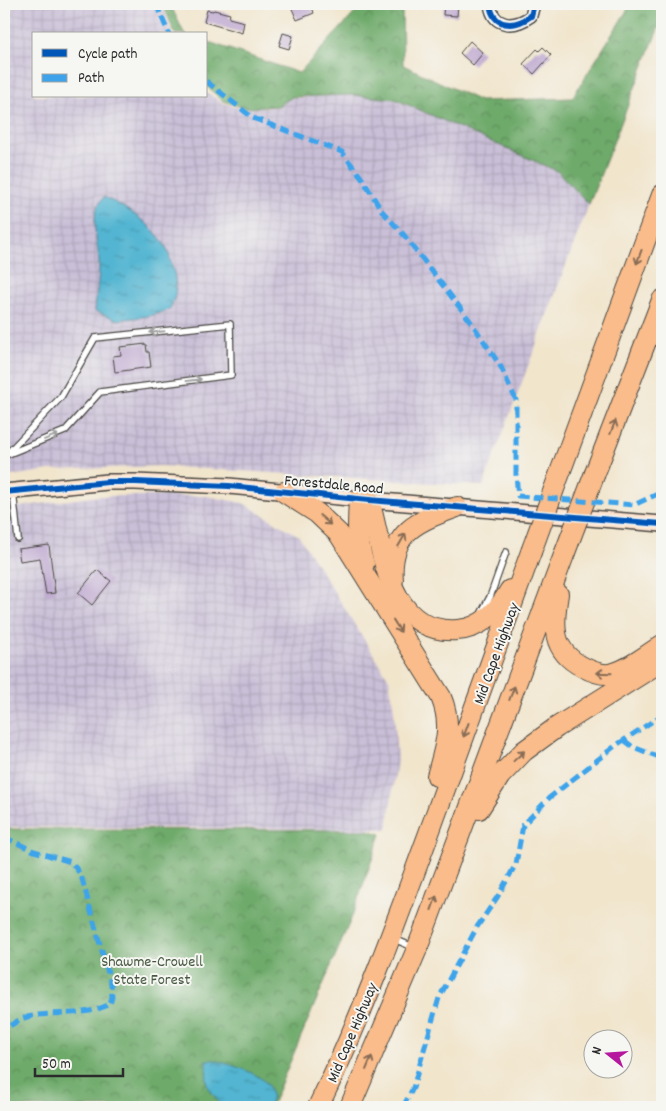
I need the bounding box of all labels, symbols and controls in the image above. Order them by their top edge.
legend [32,32,208,98]
text: Cycle path [78,44,138,66]
text: Path [78,68,104,90]
one-way arrow [634,249,643,264]
one-way arrow [149,327,165,336]
one-way arrow [186,374,202,384]
one-way arrow [609,420,618,436]
one-way arrow [43,431,58,441]
street label: Forestdale Road [283,470,384,501]
one-way arrow [318,514,331,525]
one-way arrow [397,534,407,548]
street label: Mid Cape Highway [468,599,527,708]
one-way arrow [392,619,402,633]
one-way arrow [596,668,612,678]
one-way arrow [508,686,518,701]
one-way arrow [461,721,470,737]
one-way arrow [512,750,525,762]
one-way arrow [430,896,439,911]
park label: Shawme-Crowell State Forest [101,951,203,992]
street label: Mid Cape Highway [322,979,385,1087]
north arrow [584,1028,634,1078]
text: N [587,1044,608,1057]
scale bar [35,1046,122,1078]
text: 50 m [42,1054,71,1076]
one-way arrow [365,1056,375,1071]

